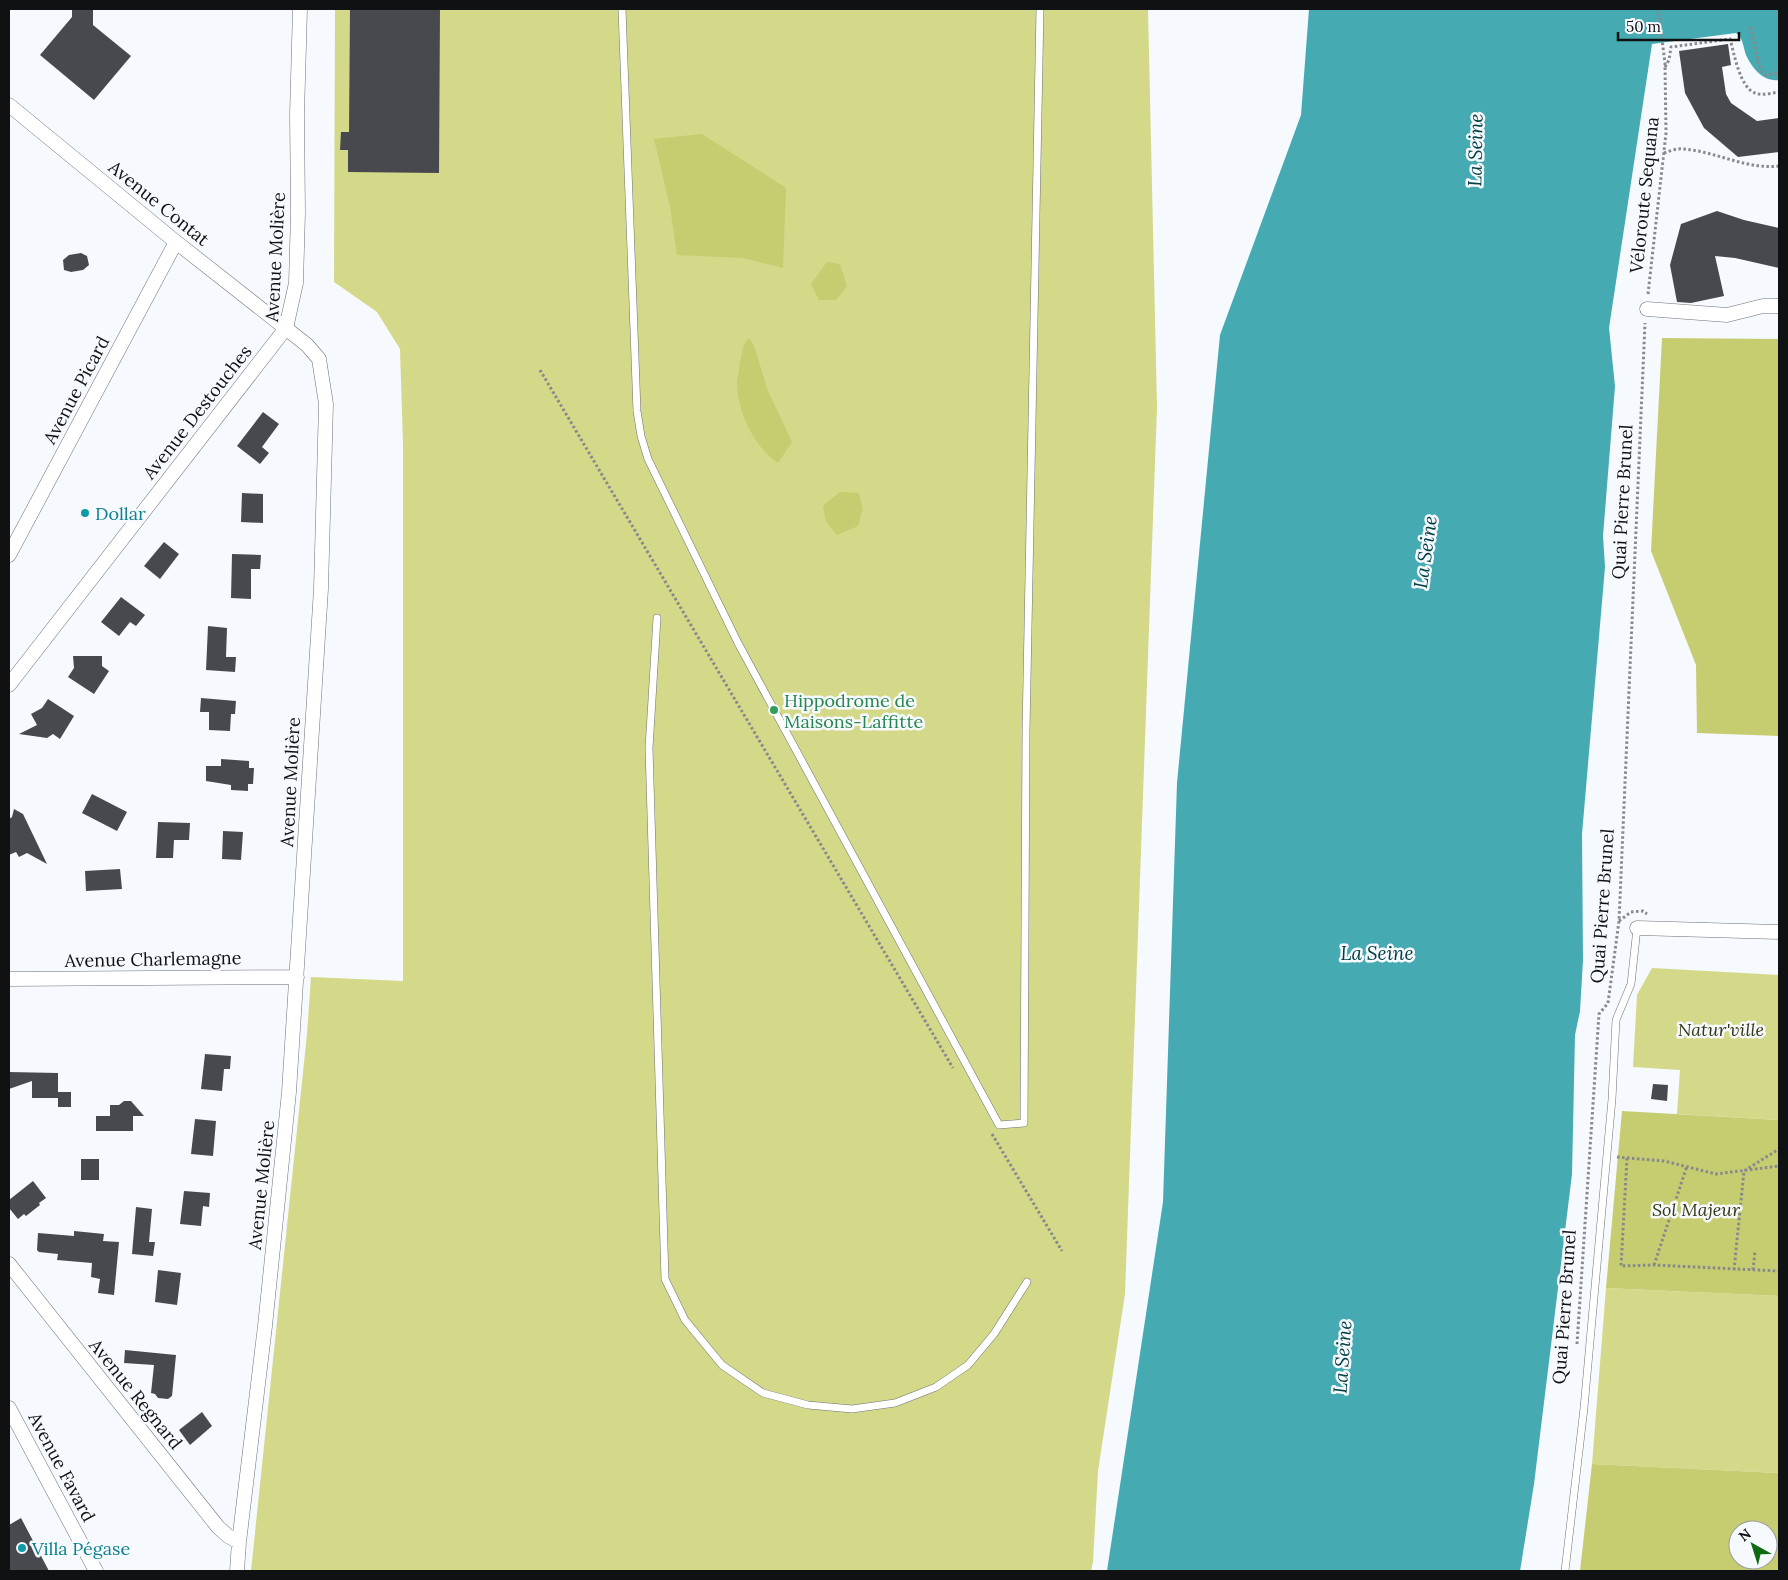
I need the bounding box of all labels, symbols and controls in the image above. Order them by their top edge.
scale bar [1618,10,1739,42]
text: 50 m [1626,17,1661,36]
water label: La Seine [1462,113,1488,187]
street label: Véloroute Sequana [1624,116,1664,275]
street label: Avenue Contat [103,155,214,251]
street label: Avenue Molière [260,191,290,323]
street label: Avenue Picard [37,332,114,449]
street label: Avenue Destouches [137,340,257,484]
street label: Quai Pierre Brunel [1606,424,1638,580]
place label: Dollar [95,502,146,525]
marker: Dollar [79,507,91,519]
water label: La Seine [1408,514,1442,590]
place label: Hippodrome de Maisons-Laffitte [784,689,923,733]
marker: Hippodrome de Maisons-Laffitte [768,704,780,716]
street label: Avenue Molière [275,716,305,848]
street label: Quai Pierre Brunel [1585,828,1619,984]
water label: La Seine [1340,941,1414,965]
street label: Avenue Charlemagne [63,946,242,972]
park label: Natur'ville [1678,1018,1764,1041]
street label: Avenue Molière [243,1119,279,1252]
park label: Sol Majeur [1652,1198,1741,1221]
street label: Quai Pierre Brunel [1547,1229,1581,1385]
water label: La Seine [1327,1320,1357,1394]
street label: Avenue Regnard [84,1333,188,1454]
street label: Avenue Favard [23,1407,101,1526]
north arrow [1728,1520,1778,1570]
text: N [1735,1524,1755,1545]
place label: Villa Pégase [31,1537,130,1560]
marker: Villa Pégase [16,1542,28,1554]

